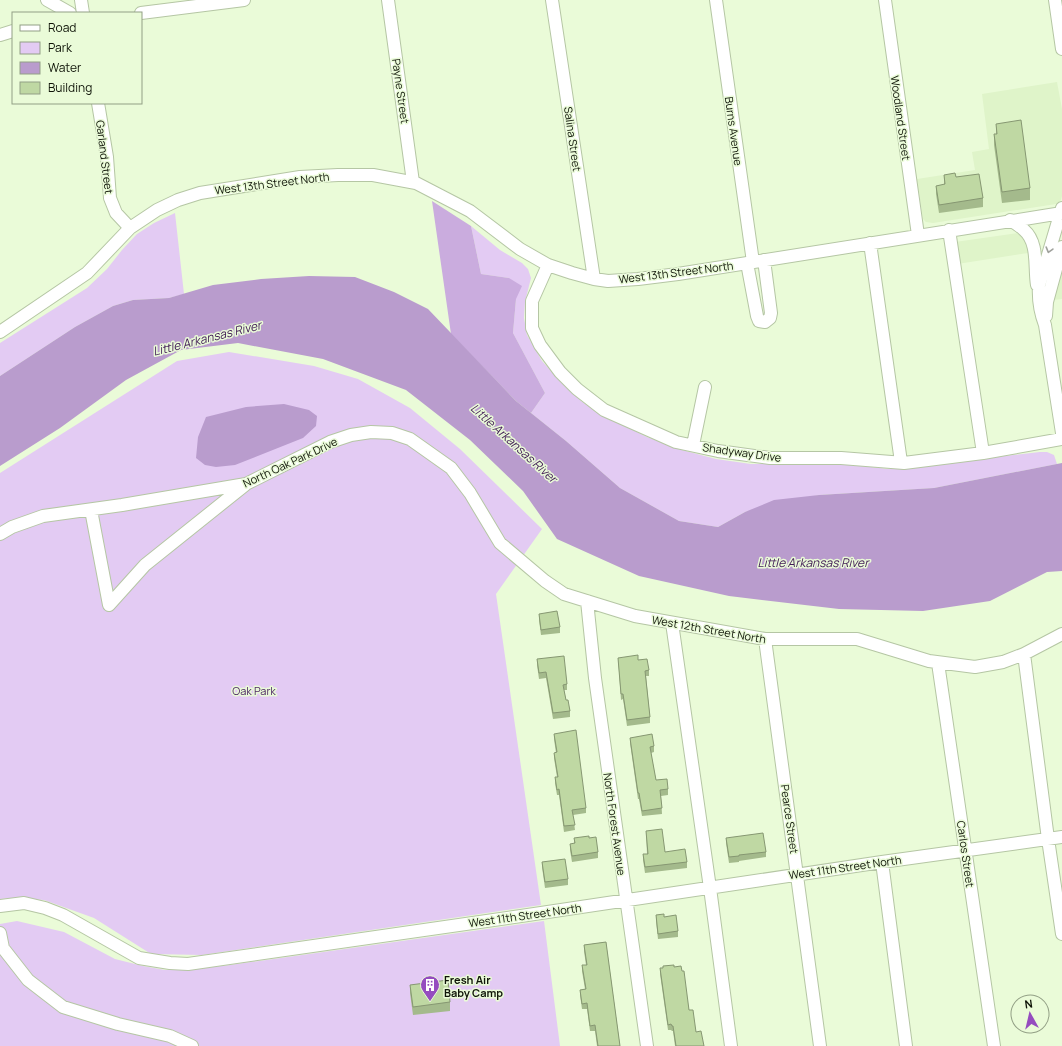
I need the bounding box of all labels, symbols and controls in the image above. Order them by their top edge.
legend [12,12,142,104]
text: Road [48,19,76,36]
text: Park [48,39,73,56]
street label: Payne Street [389,58,413,124]
text: Water [48,59,82,76]
street label: Woodland Street [888,75,914,161]
text: Building [48,79,92,96]
street label: Burns Avenue [722,96,746,167]
street label: Salina Street [561,106,585,172]
street label: Garland Street [93,119,117,195]
street label: West 13th Street North [214,169,330,197]
one-way arrow [1045,247,1054,254]
street label: West 13th Street North [618,258,734,286]
water label: Little Arkansas River [151,316,265,360]
water label: Little Arkansas River [467,400,562,488]
street label: North Oak Park Drive [240,433,340,491]
street label: Shadyway Drive [702,439,783,465]
water label: Little Arkansas River [758,554,870,571]
street label: West 12th Street North [651,612,767,646]
park label: Oak Park [232,683,276,698]
street label: North Forest Avenue [600,772,630,877]
street label: Pearce Street [778,783,802,855]
street label: Carlos Street [954,820,978,888]
street label: West 11th Street North [788,852,902,882]
street label: West 11th Street North [468,900,582,930]
place label: Fresh Air Baby Camp [444,972,503,1000]
building icon: Fresh Air Baby Camp [419,974,441,1002]
north arrow [1010,994,1050,1034]
text: N [1024,996,1034,1012]

